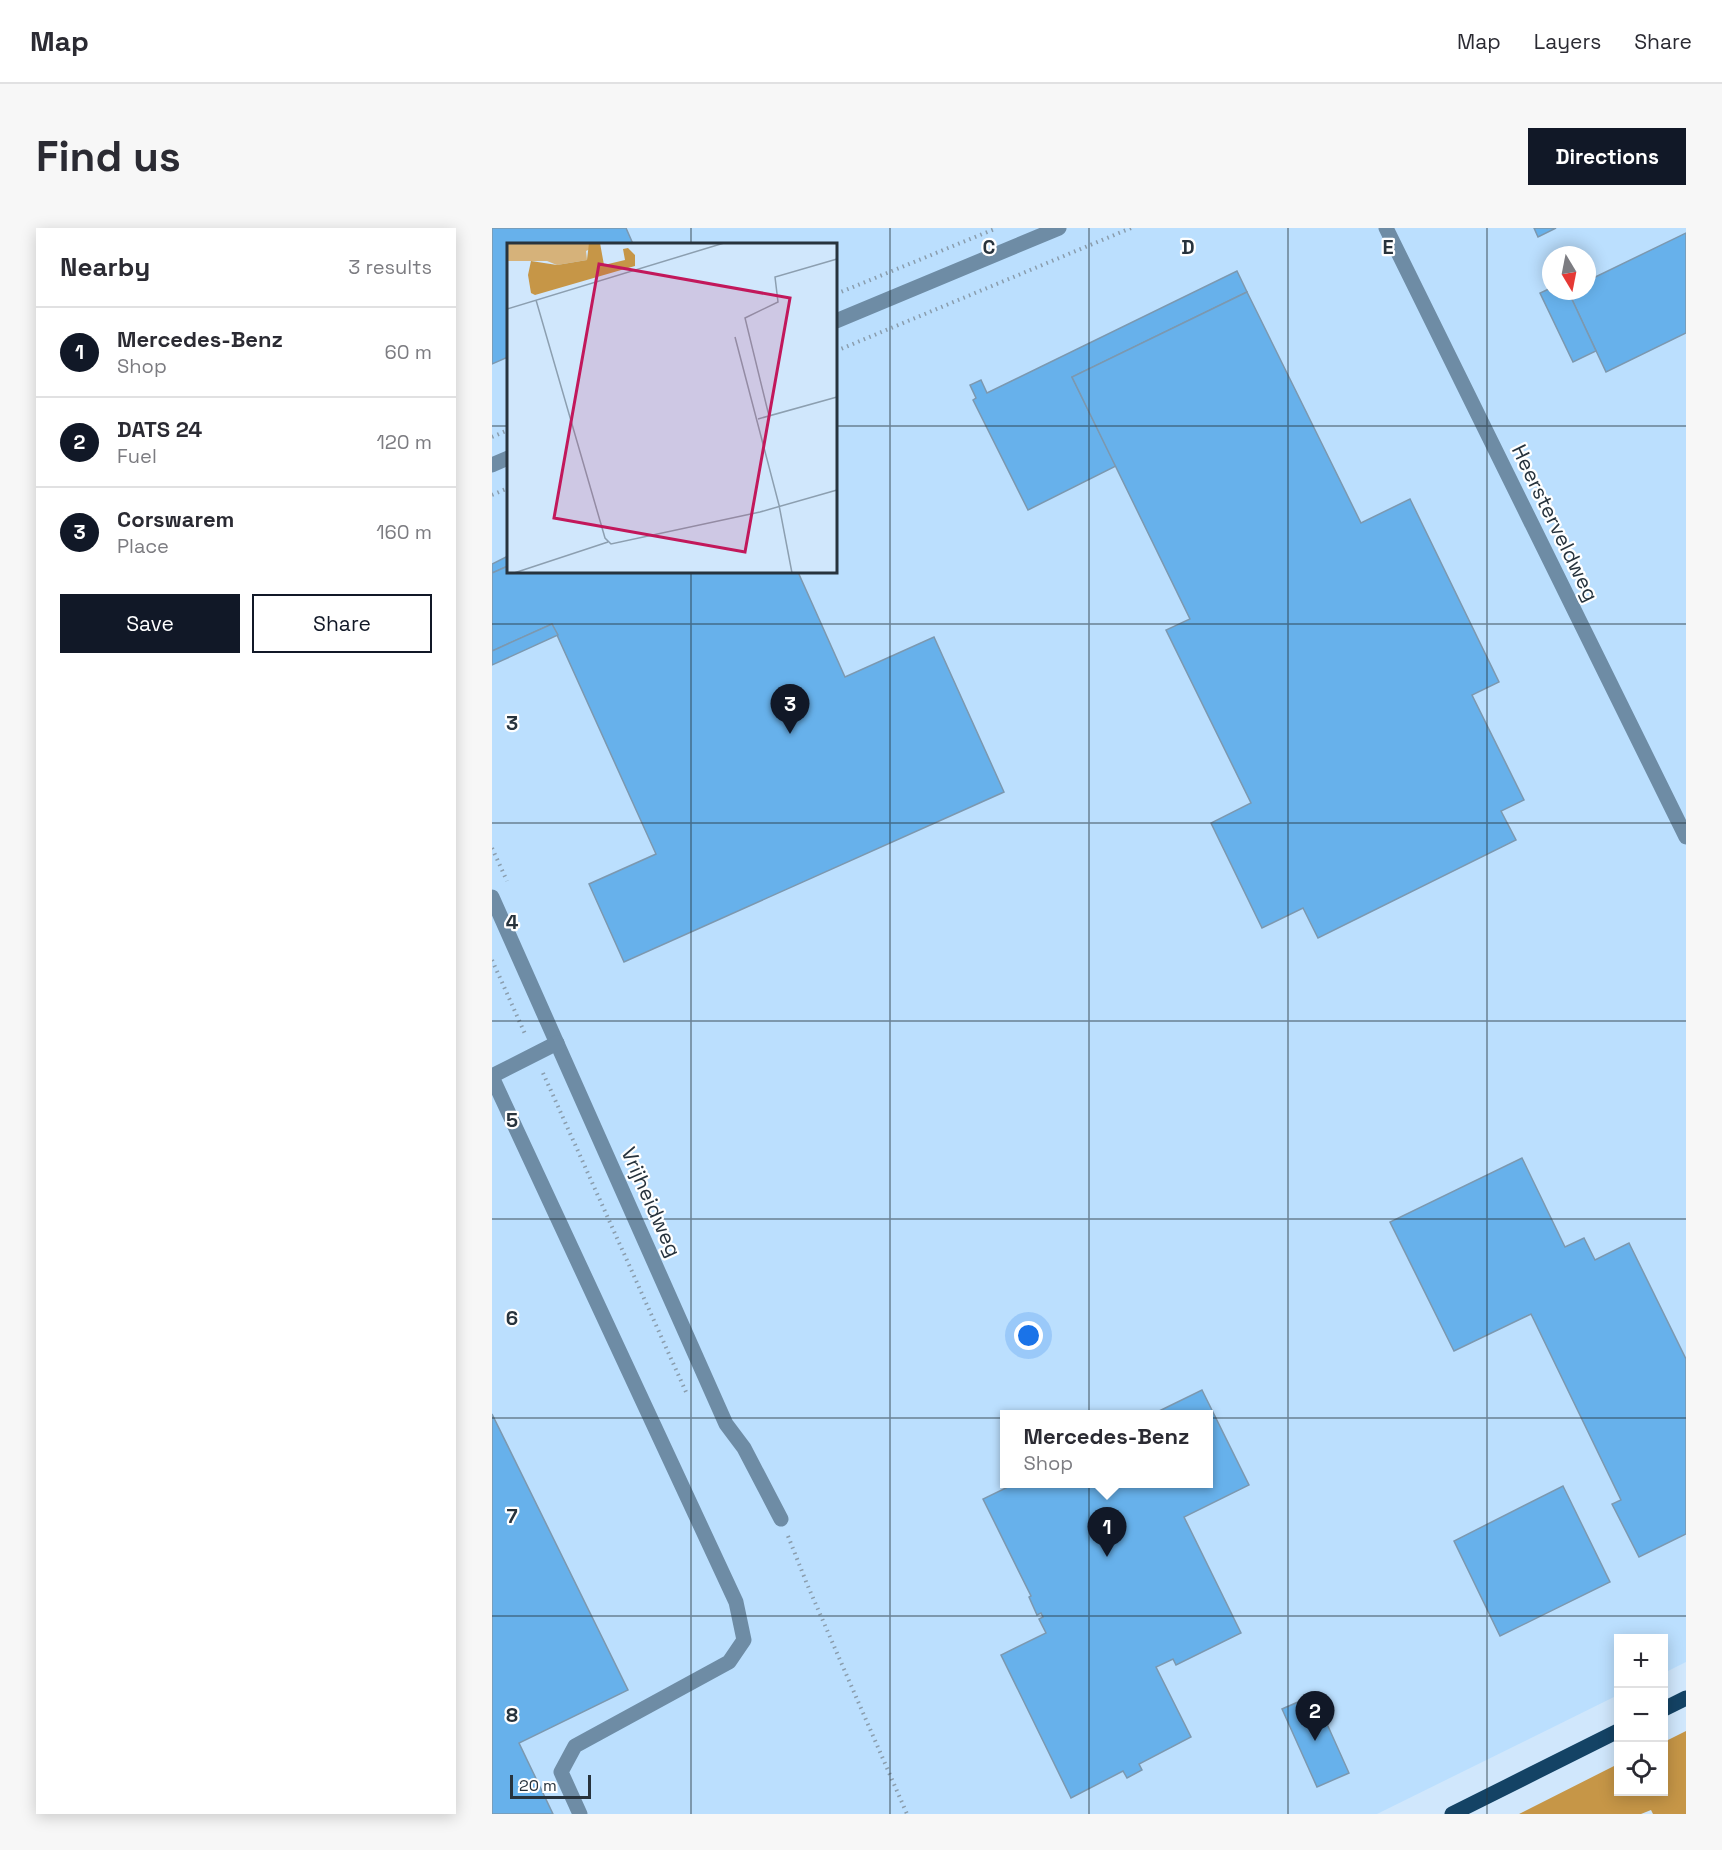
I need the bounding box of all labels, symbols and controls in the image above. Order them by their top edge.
text: Map [30,23,89,59]
text: Map [1457,28,1501,55]
text: Layers [1534,28,1601,55]
text: Share [1634,28,1692,55]
button: Directions [1528,128,1686,185]
text: Find us [36,130,181,183]
text: C [983,234,996,260]
text: D [1181,234,1195,260]
text: E [1382,234,1394,260]
inset map [507,243,837,573]
north arrow [1542,246,1596,300]
text: Nearby [60,250,150,284]
text: 3 results [348,254,432,280]
text: Mercedes-Benz [117,325,283,353]
text: 1 [75,339,84,365]
text: 60 m [385,339,432,365]
text: Shop [117,353,167,379]
text: DATS 24 [117,415,202,443]
text: 2 [74,429,85,455]
text: 120 m [376,429,432,455]
street label: Heersterveldweg [1506,440,1605,606]
text: Fuel [117,443,157,469]
text: Corswarem [117,505,234,533]
text: 3 [73,519,86,545]
text: 160 m [376,519,432,545]
text: Place [117,533,169,559]
button: Save [60,594,240,653]
button: Share [252,594,432,653]
pin: 3 [770,684,810,734]
text: 3 [506,710,518,736]
text: 4 [506,909,519,935]
text: 5 [506,1107,518,1133]
street label: Vrijheidweg [615,1143,688,1261]
text: 6 [506,1305,518,1331]
your location [1014,1321,1043,1350]
popup [1000,1410,1213,1488]
text: Mercedes-Benz [1023,1422,1190,1450]
text: Shop [1023,1450,1073,1476]
text: 7 [506,1503,518,1529]
pin: 1 [1088,1508,1126,1557]
map controls [1614,1634,1668,1796]
button: + [1614,1634,1668,1688]
button: − [1614,1688,1668,1742]
pin: 2 [1296,1692,1334,1741]
text: 8 [506,1702,518,1728]
button: locate [1614,1742,1668,1796]
scale bar [510,1772,591,1800]
text: 20 m [519,1775,557,1796]

